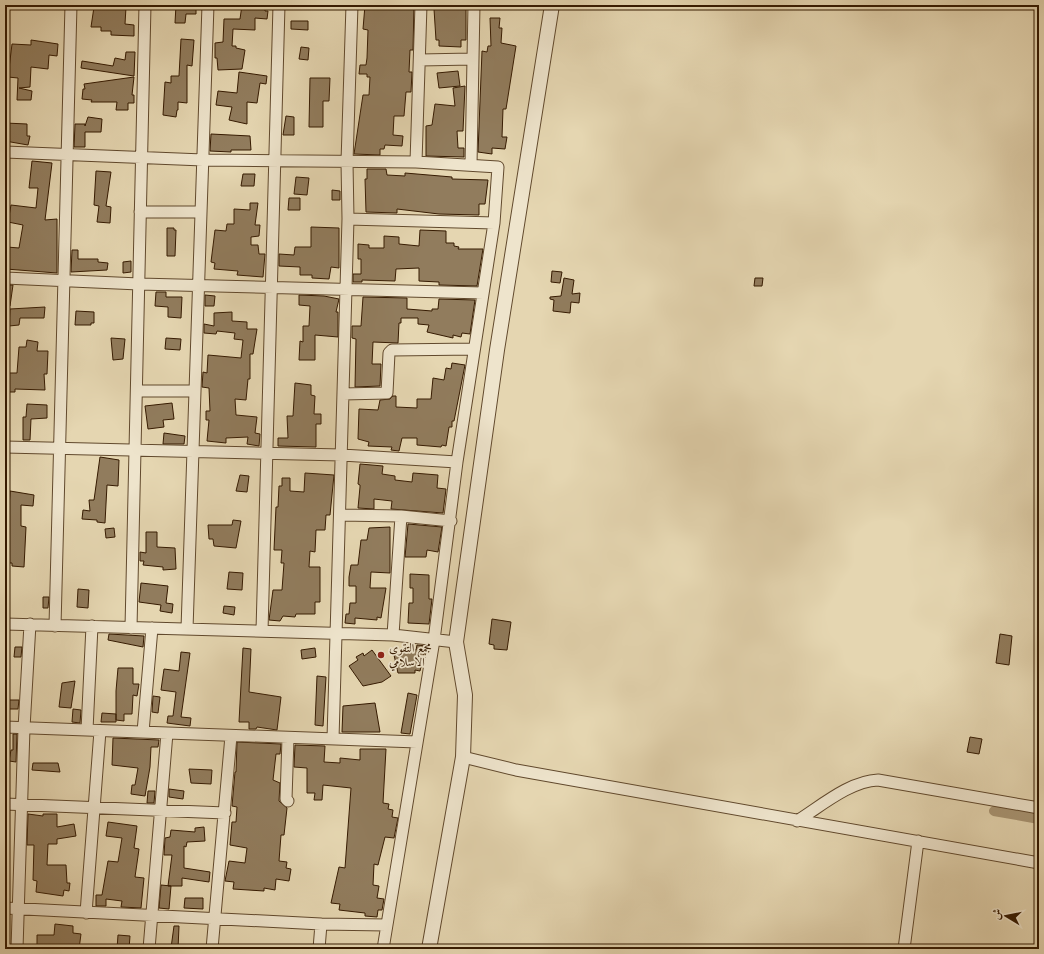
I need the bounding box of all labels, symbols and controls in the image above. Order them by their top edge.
place label: مجمع التقوى الاسلامي [389,641,432,672]
marker: مجمع التقوى الاسلامي [376,650,386,660]
north arrow [986,896,1026,936]
text: ش [989,908,1004,921]

